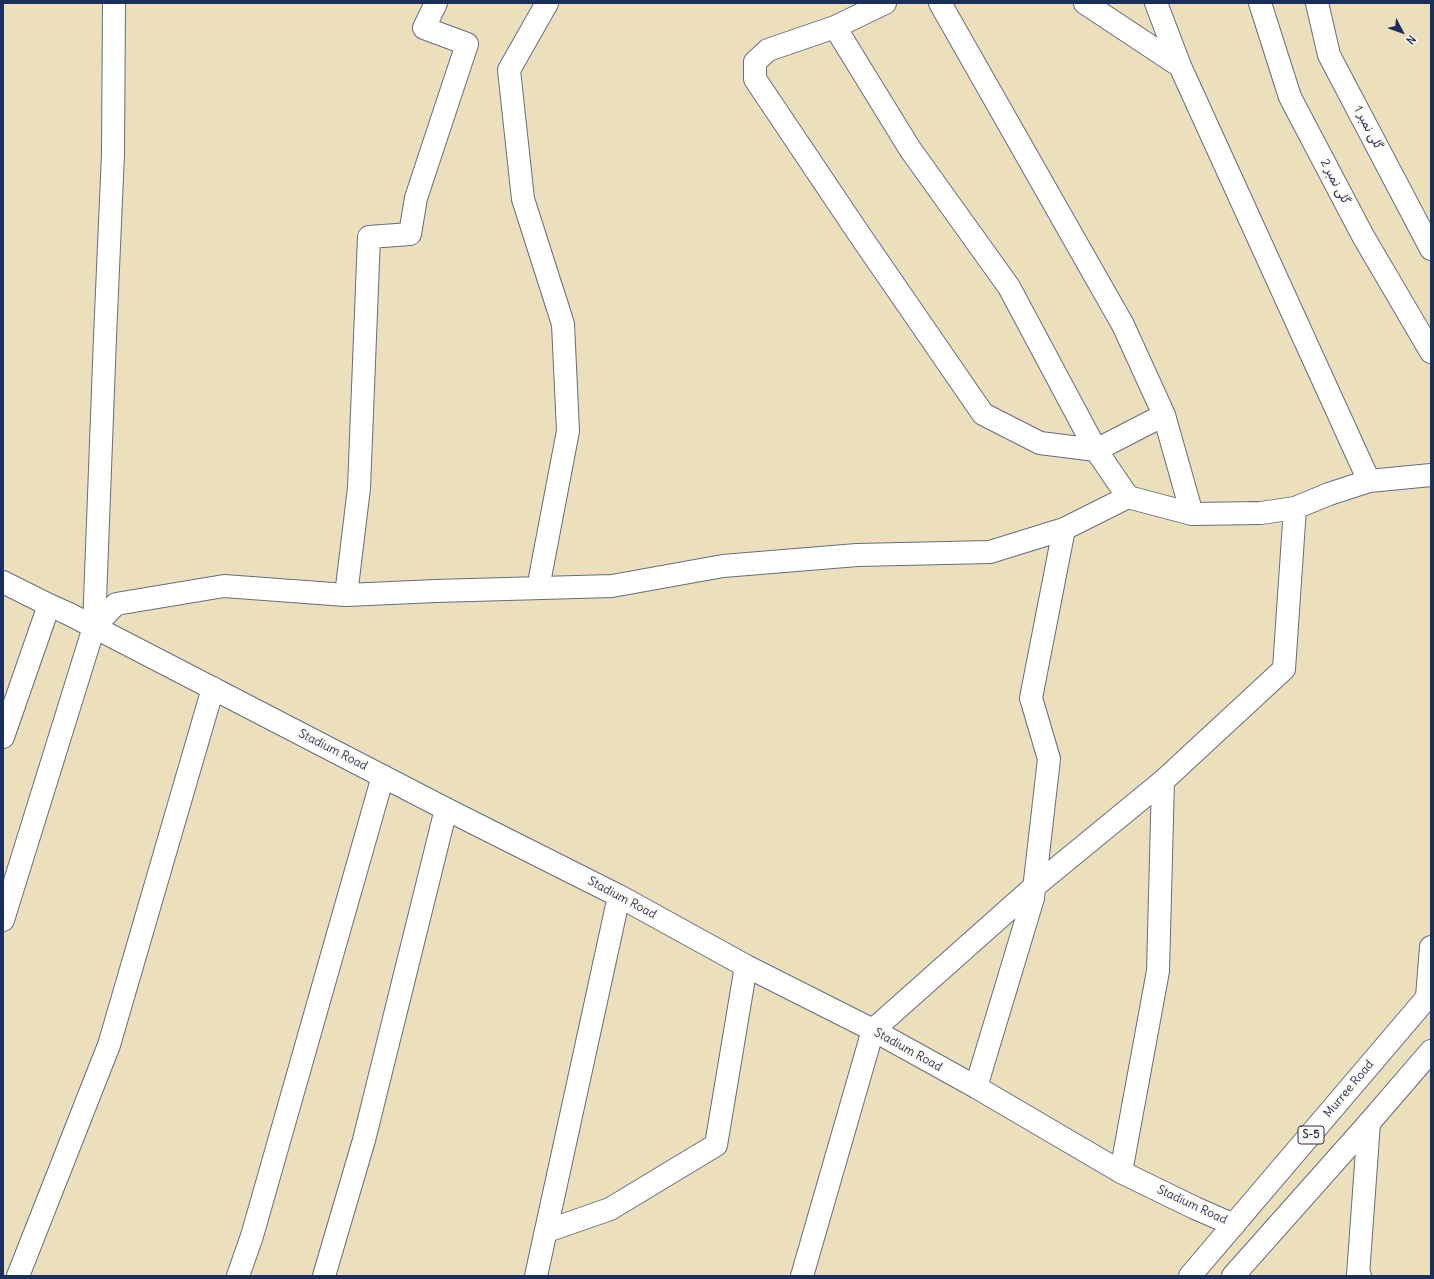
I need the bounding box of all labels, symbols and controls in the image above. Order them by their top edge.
north arrow [1382,12,1422,52]
text: N [1403,32,1419,47]
street label: گلی نمبر 1 [1350,104,1386,152]
street label: گلی نمبر 2 [1317,157,1353,207]
street label: Stadium Road [296,726,370,774]
street label: Stadium Road [585,874,659,922]
street label: Stadium Road [871,1025,945,1075]
street label: Murree Road [1321,1058,1377,1120]
road number: S-5 [1298,1126,1324,1144]
street label: Stadium Road [1155,1183,1229,1227]

